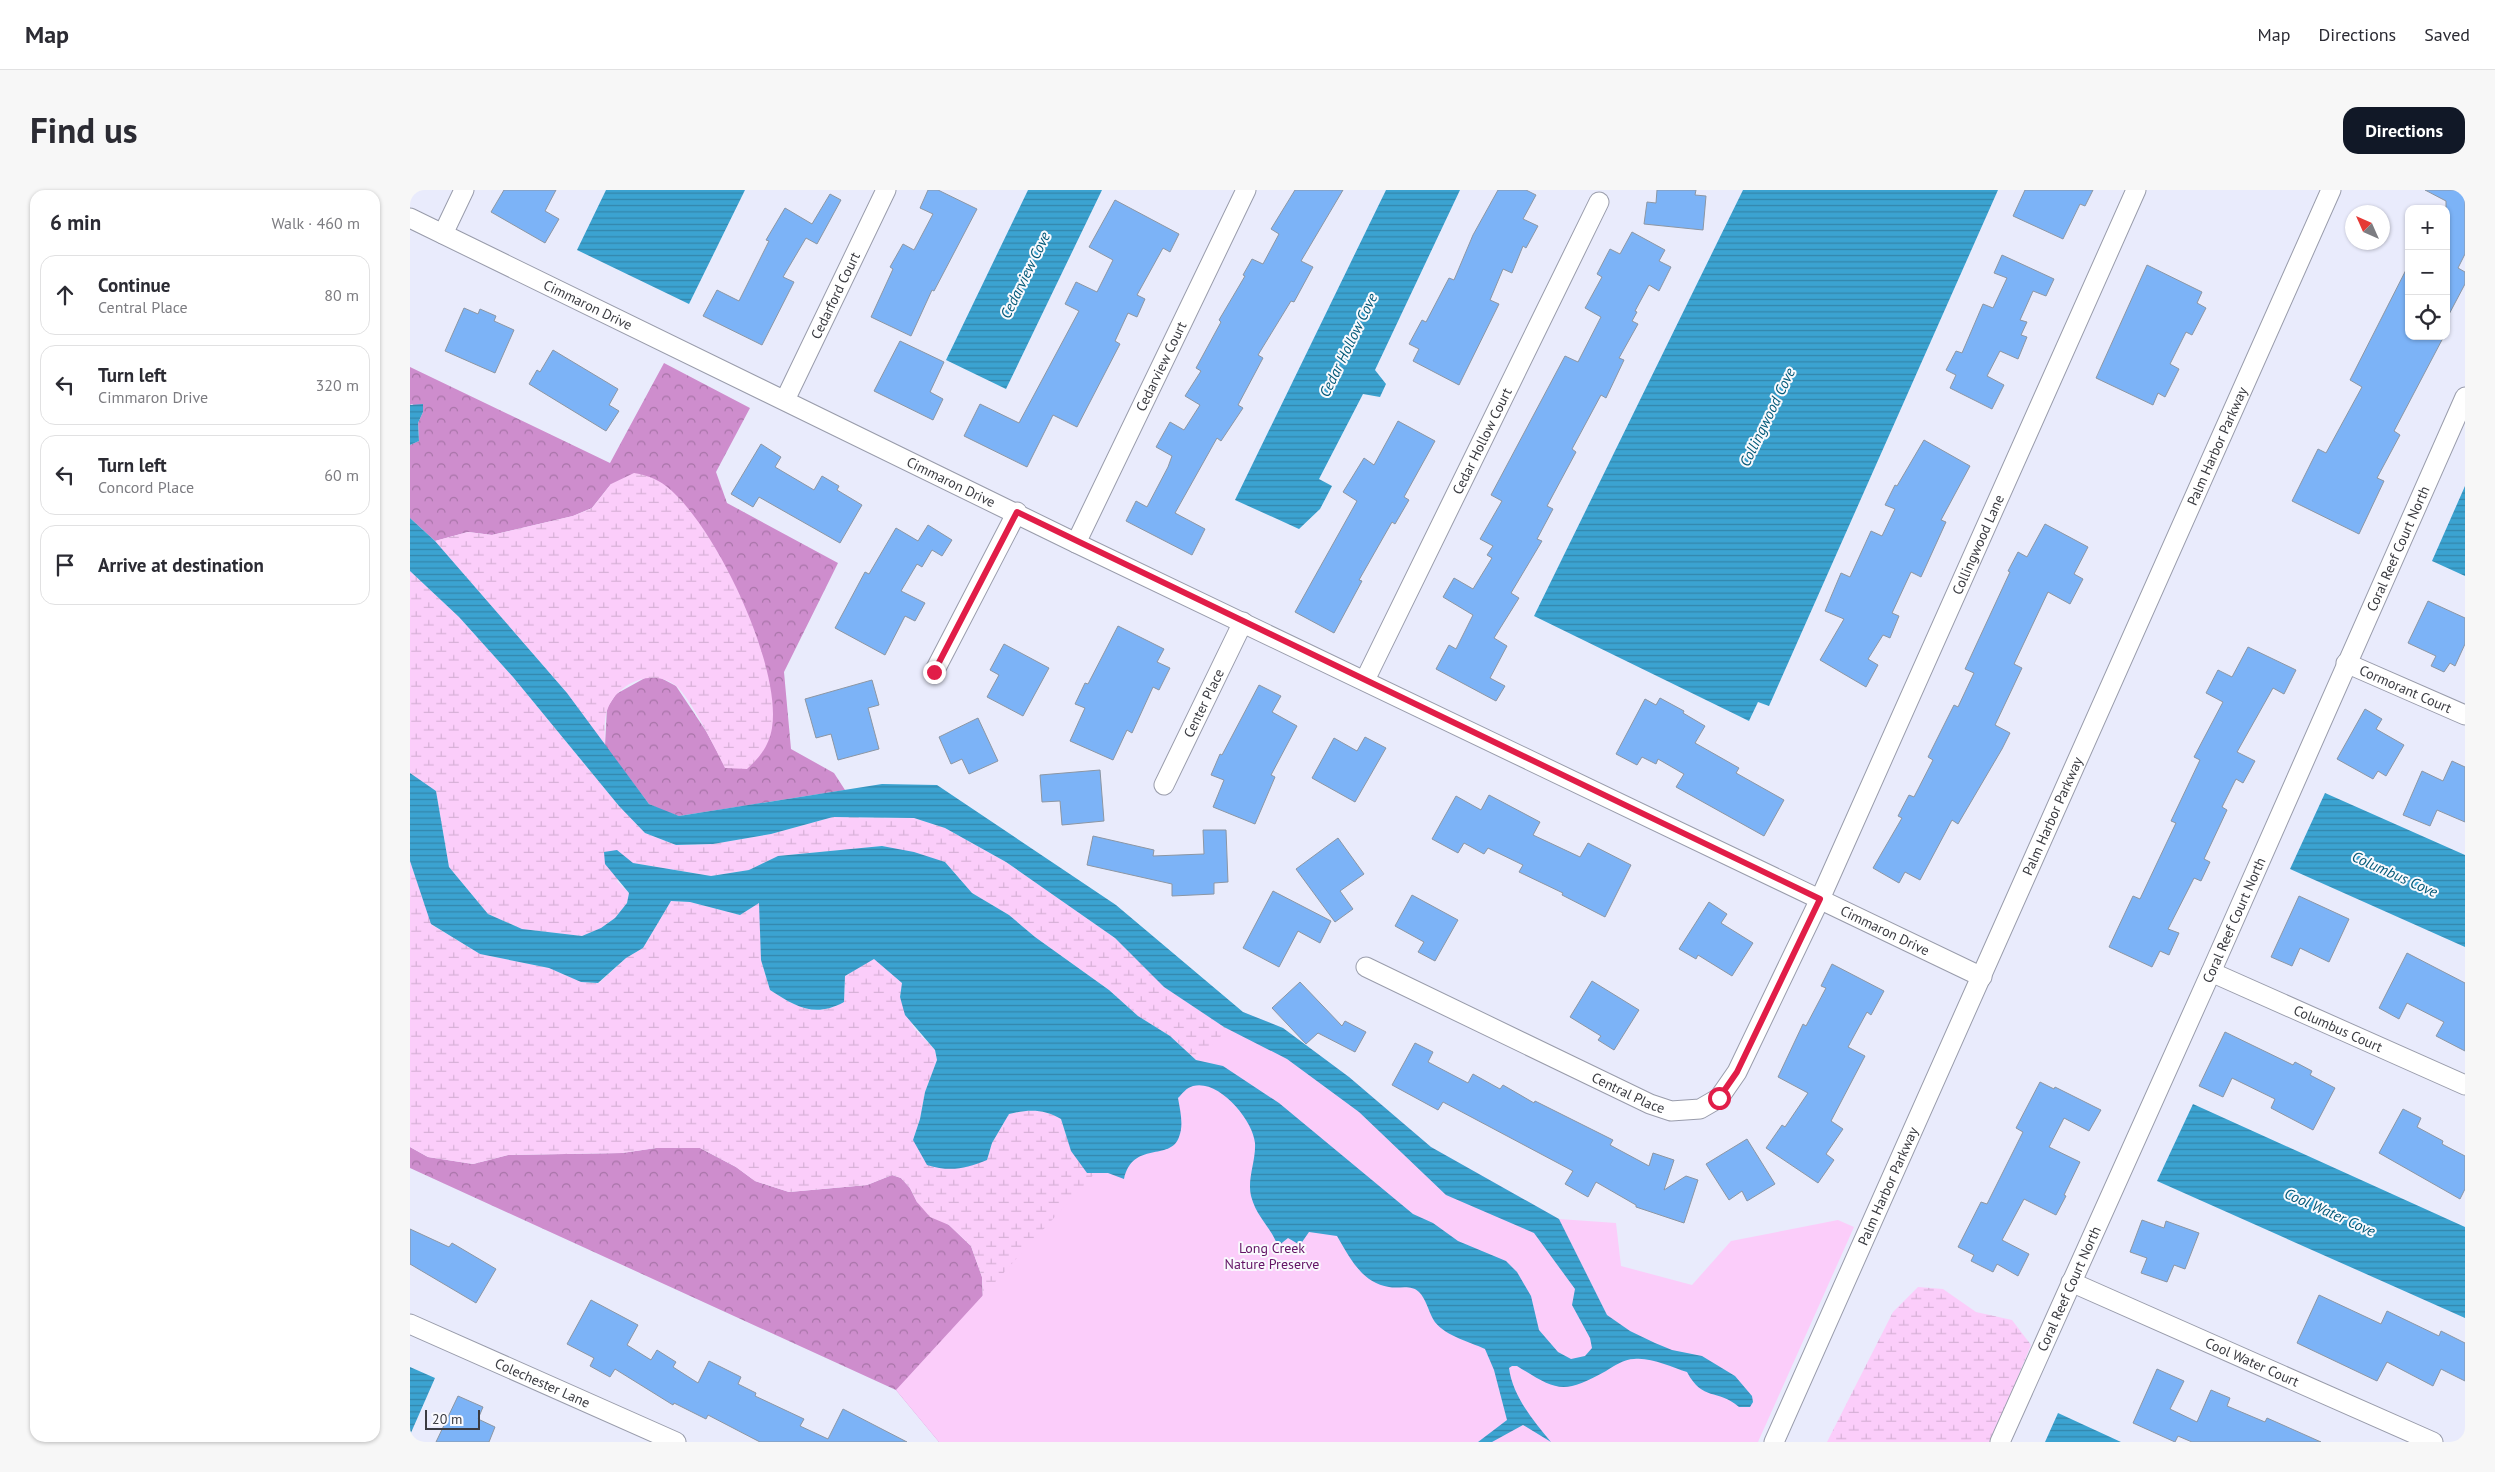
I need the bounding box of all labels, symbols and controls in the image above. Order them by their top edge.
text: Map [25,19,69,50]
text: Map [2258,23,2290,46]
text: Directions [2318,23,2396,46]
text: Saved [2424,23,2470,46]
text: Find us [30,107,138,153]
button: Directions [2343,107,2465,154]
north arrow [2345,205,2390,250]
map controls [2405,205,2450,340]
button: + [2405,205,2450,250]
text: 6 min [50,209,101,236]
text: Walk · 460 m [271,213,360,233]
water label: Cedarview Cove [996,229,1054,321]
street label: Cedarford Court [807,249,864,342]
button: − [2405,250,2450,295]
text: Continue [98,273,170,297]
street label: Cimmaron Drive [541,276,635,334]
icon: ahead [51,281,79,309]
text: 80 m [324,285,359,305]
water label: Cedar Hollow Cove [1315,290,1381,400]
button: locate [2405,295,2450,340]
text: Central Place [98,297,188,317]
street label: Cedarview Court [1132,318,1190,414]
text: Turn left [98,363,167,387]
water label: Collingwood Cove [1735,365,1799,469]
icon: left [51,371,79,399]
text: 320 m [316,375,359,395]
street label: Palm Harbor Parkway [2183,384,2251,508]
street label: Cedar Hollow Court [1448,385,1516,497]
text: Cimmaron Drive [98,387,208,407]
text: Turn left [98,453,167,477]
street label: Cimmaron Drive [904,453,998,511]
icon: left [51,461,79,489]
text: 60 m [324,465,359,485]
text: Concord Place [98,477,194,497]
street label: Coral Reef Court North [2362,483,2434,614]
street label: Collingwood Lane [1948,492,2008,597]
icon: arrive [51,551,79,579]
text: Arrive at destination [98,553,264,577]
route end [923,661,946,684]
street label: Cormorant Court [2357,661,2455,717]
street label: Center Place [1179,666,1228,741]
street label: Palm Harbor Parkway [2018,754,2087,878]
water label: Columbus Cove [2349,847,2441,901]
street label: Coral Reef Court North [2198,854,2270,986]
street label: Cimmaron Drive [1837,902,1932,959]
street label: Columbus Court [2291,1001,2385,1056]
street label: Central Place [1589,1068,1667,1117]
route start [1708,1087,1731,1110]
street label: Palm Harbor Parkway [1854,1124,1922,1248]
water label: Cool Water Cove [2282,1183,2379,1241]
street label: Coral Reef Court North [2033,1223,2105,1354]
park label: Long Creek Nature Preserve [1225,1239,1319,1273]
street label: Cool Water Court [2202,1333,2302,1391]
street label: Colechester Lane [492,1354,593,1412]
scale bar [425,1407,480,1430]
text: 20 m [432,1410,462,1428]

